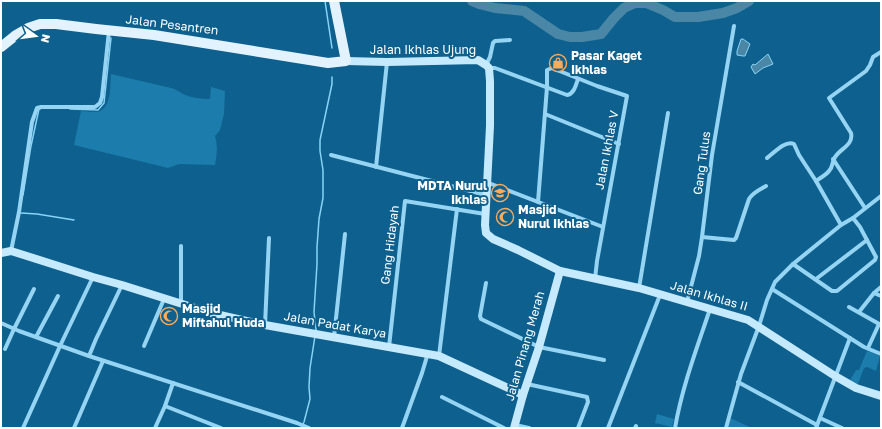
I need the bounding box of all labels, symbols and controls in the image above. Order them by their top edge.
street label: Jalan Pesantren [125,11,219,38]
north arrow [16,16,56,56]
text: N [39,33,54,44]
street label: Jalan Ikhlas Ujung [370,42,476,57]
place label: Pasar Kaget Ikhlas [571,48,642,77]
shop icon: Pasar Kaget Ikhlas [548,53,568,73]
street label: Jalan Ikhlas V [591,109,622,191]
street label: Gang Tulus [690,130,713,196]
place label: MDTA Nurul Ikhlas [417,178,487,207]
school or university icon: MDTA Nurul Ikhlas [490,183,510,203]
place label: Masjid Nurul Ikhlas [518,202,589,231]
street label: Gang Hidayah [377,204,402,285]
mosque icon: Masjid Nurul Ikhlas [495,207,515,227]
street label: Jalan Ikhlas II [669,277,750,314]
street label: Jalan Pinang Merah [502,289,547,402]
place label: Masjid Miftahul Huda [182,301,264,330]
mosque icon: Masjid Miftahul Huda [159,306,179,326]
street label: Jalan Padat Karya [283,308,388,341]

